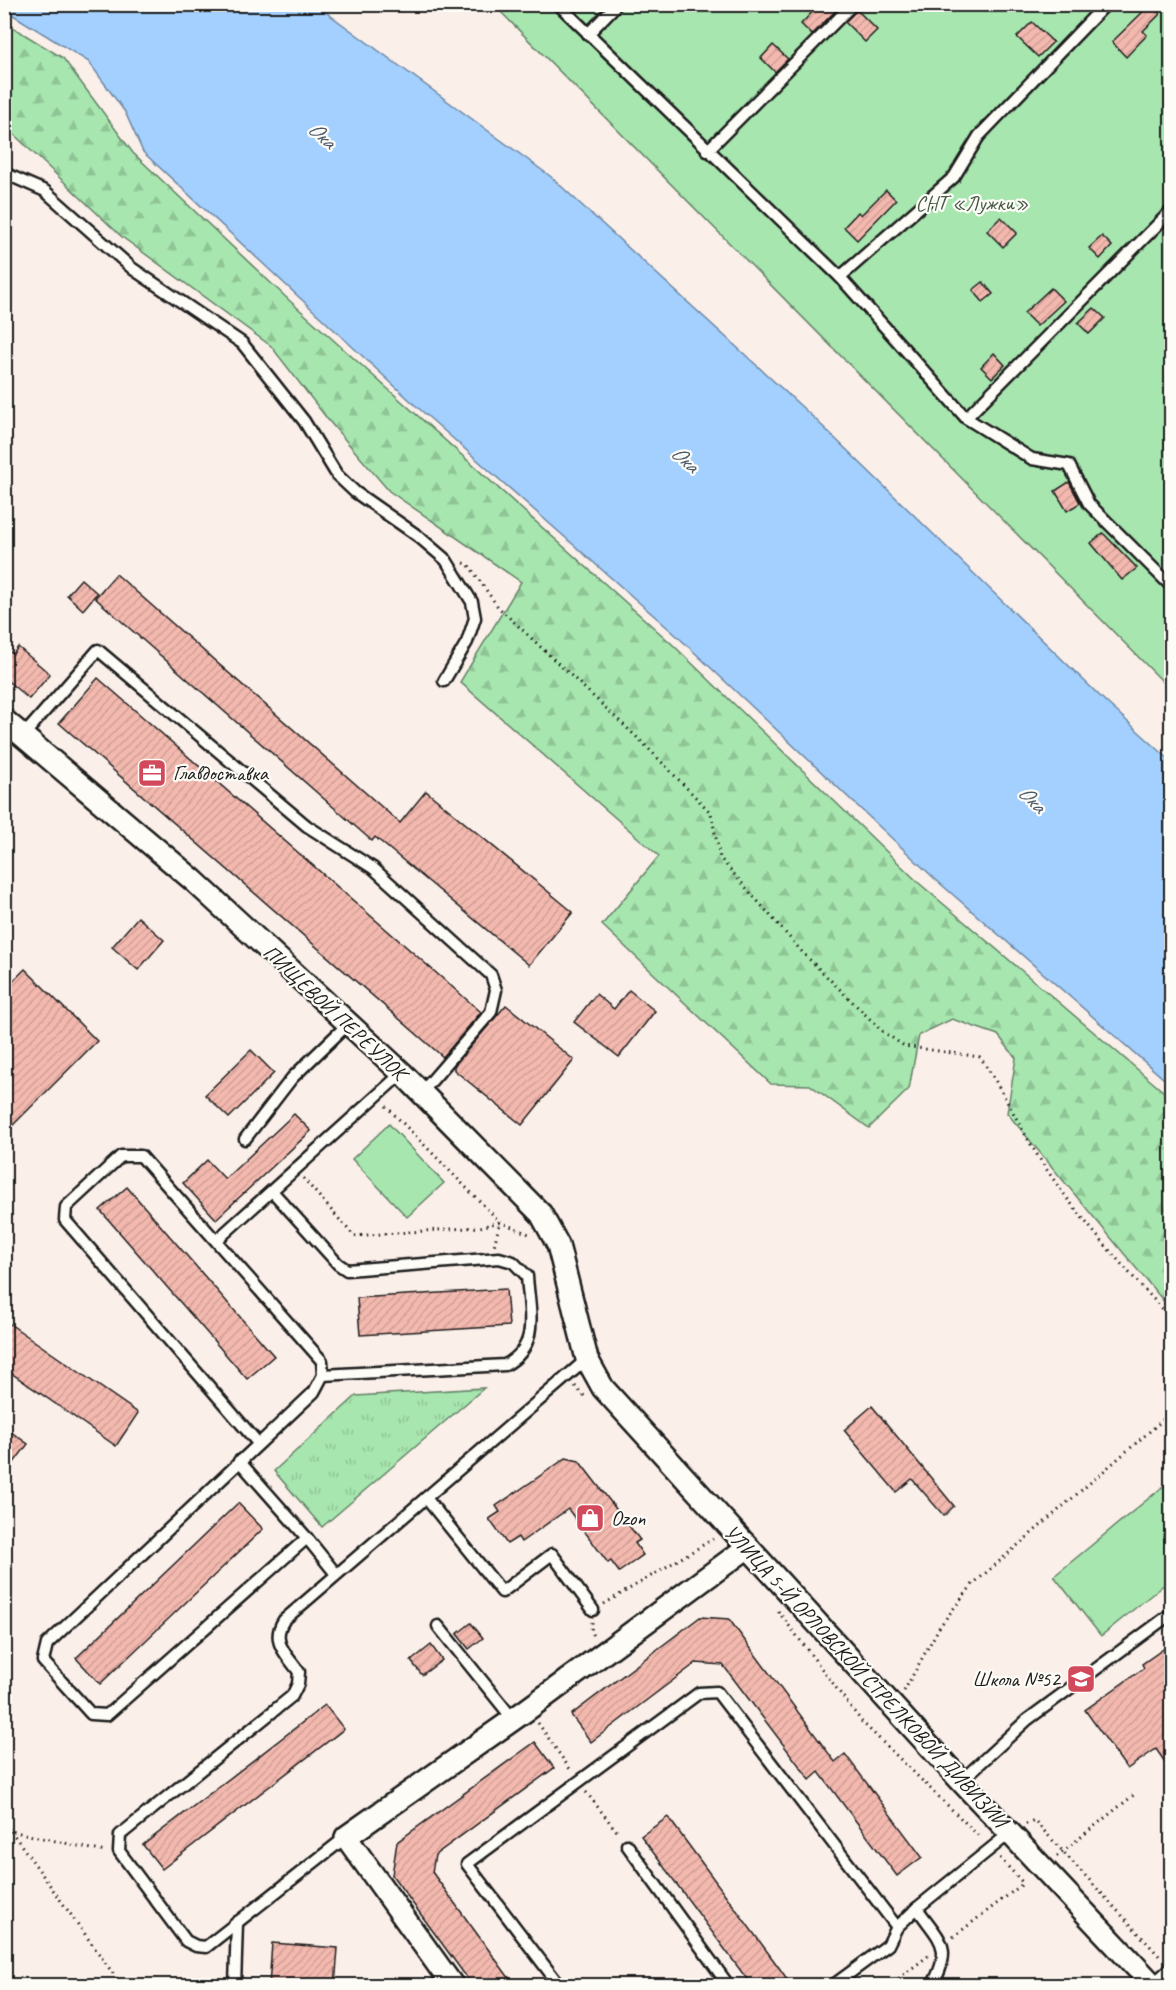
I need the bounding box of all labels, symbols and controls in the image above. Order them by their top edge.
water label: Ока [302,115,344,157]
park label: СНТ «Лужки» [915,190,1029,216]
water label: Ока [665,439,707,481]
office icon: Главдоставка [136,757,168,789]
place label: Главдоставка [173,760,270,786]
water label: Ока [1012,779,1054,821]
street label: ПИЩЕВОЙ ПЕРЕУЛОК [258,939,415,1088]
shop icon: Ozon [574,1502,606,1534]
place label: Ozon [611,1505,646,1531]
street label: УЛИЦА 5-Й ОРЛОВСКОЙ СТРЕЛКОВОЙ ДИВИЗИИ [718,1519,1016,1836]
school or university icon: Школа №52 [1065,1663,1097,1695]
place label: Школа №52 [972,1666,1062,1692]

